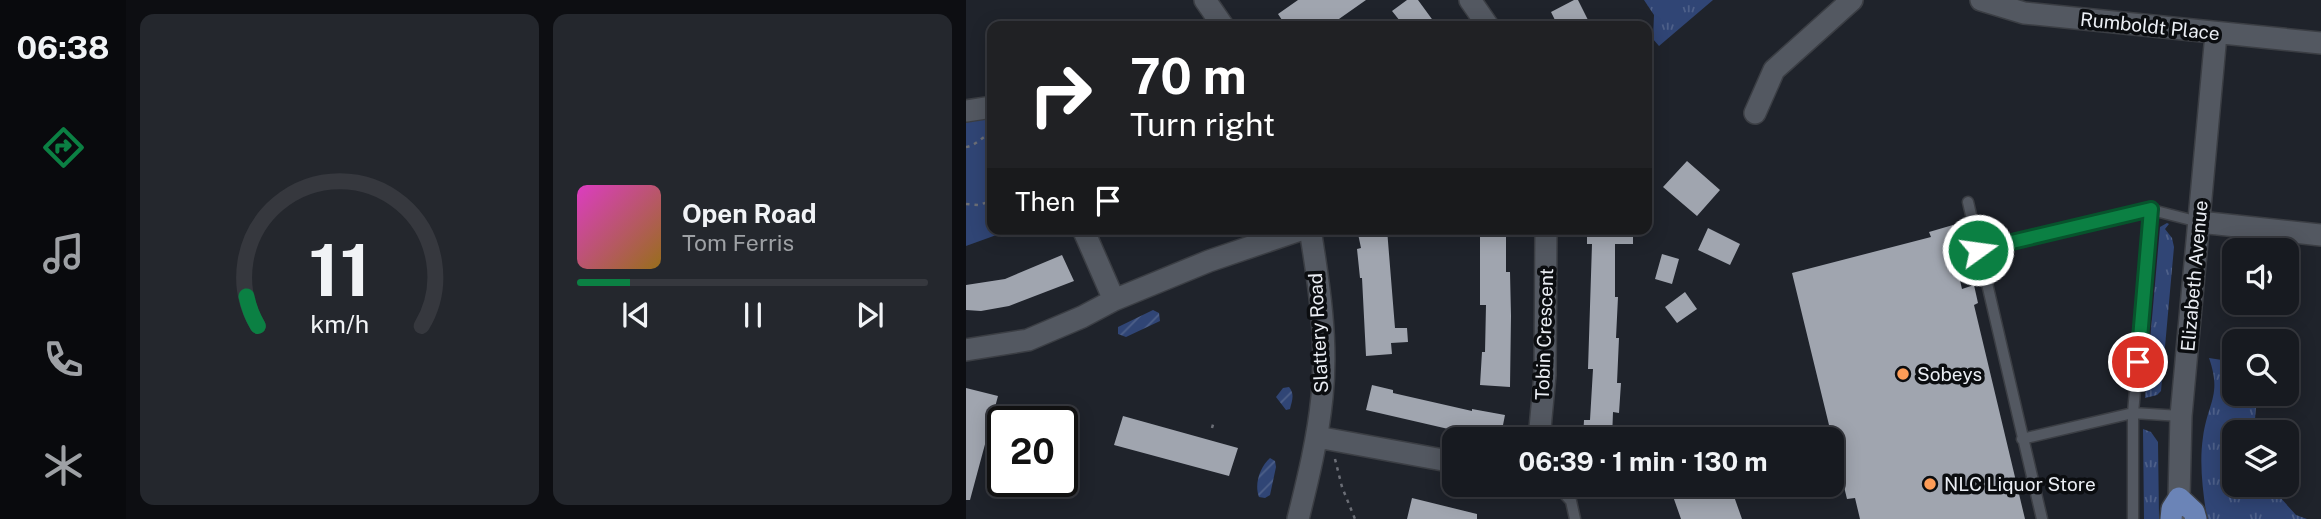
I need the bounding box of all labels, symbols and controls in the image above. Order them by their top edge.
street label: Rumboldt Place [2079,8,2221,44]
text: 06:38 [17,29,109,66]
text: 70 m [1130,47,1247,105]
icon: right [1015,49,1106,140]
text: Turn right [1130,106,1275,143]
icon: directions [39,123,88,172]
icon: arrive [1089,182,1127,220]
text: Then [1015,186,1075,217]
text: Open Road [682,198,817,229]
street label: Elizabeth Avenue [2176,200,2212,352]
position arrow [1941,213,2015,287]
text: 11 [308,227,371,312]
icon: music [39,229,88,278]
text: Tom Ferris [682,229,794,256]
map controls [2222,238,2299,497]
button: sound [2222,238,2299,315]
street label: Tobin Crescent [1531,268,1557,400]
street label: Slattery Road [1304,272,1332,394]
icon: previous [617,296,655,334]
icon: pause [734,296,772,334]
icon: next [851,296,889,334]
text: km/h [310,308,369,338]
button: search [2222,329,2299,406]
pin [2108,332,2168,392]
icon: phone [39,335,88,384]
icon: arrive [2119,343,2157,381]
place label: Sobeys [1917,363,1982,385]
marker: Sobeys [1895,366,1911,382]
speed limit sign: 20 [987,406,1078,497]
button: layers [2222,420,2299,497]
icon: climate [39,441,88,490]
text: 06:39 · 1 min · 130 m [1519,446,1767,477]
place label: NLC Liquor Store [1944,473,2096,495]
marker: NLC Liquor Store [1922,476,1938,492]

